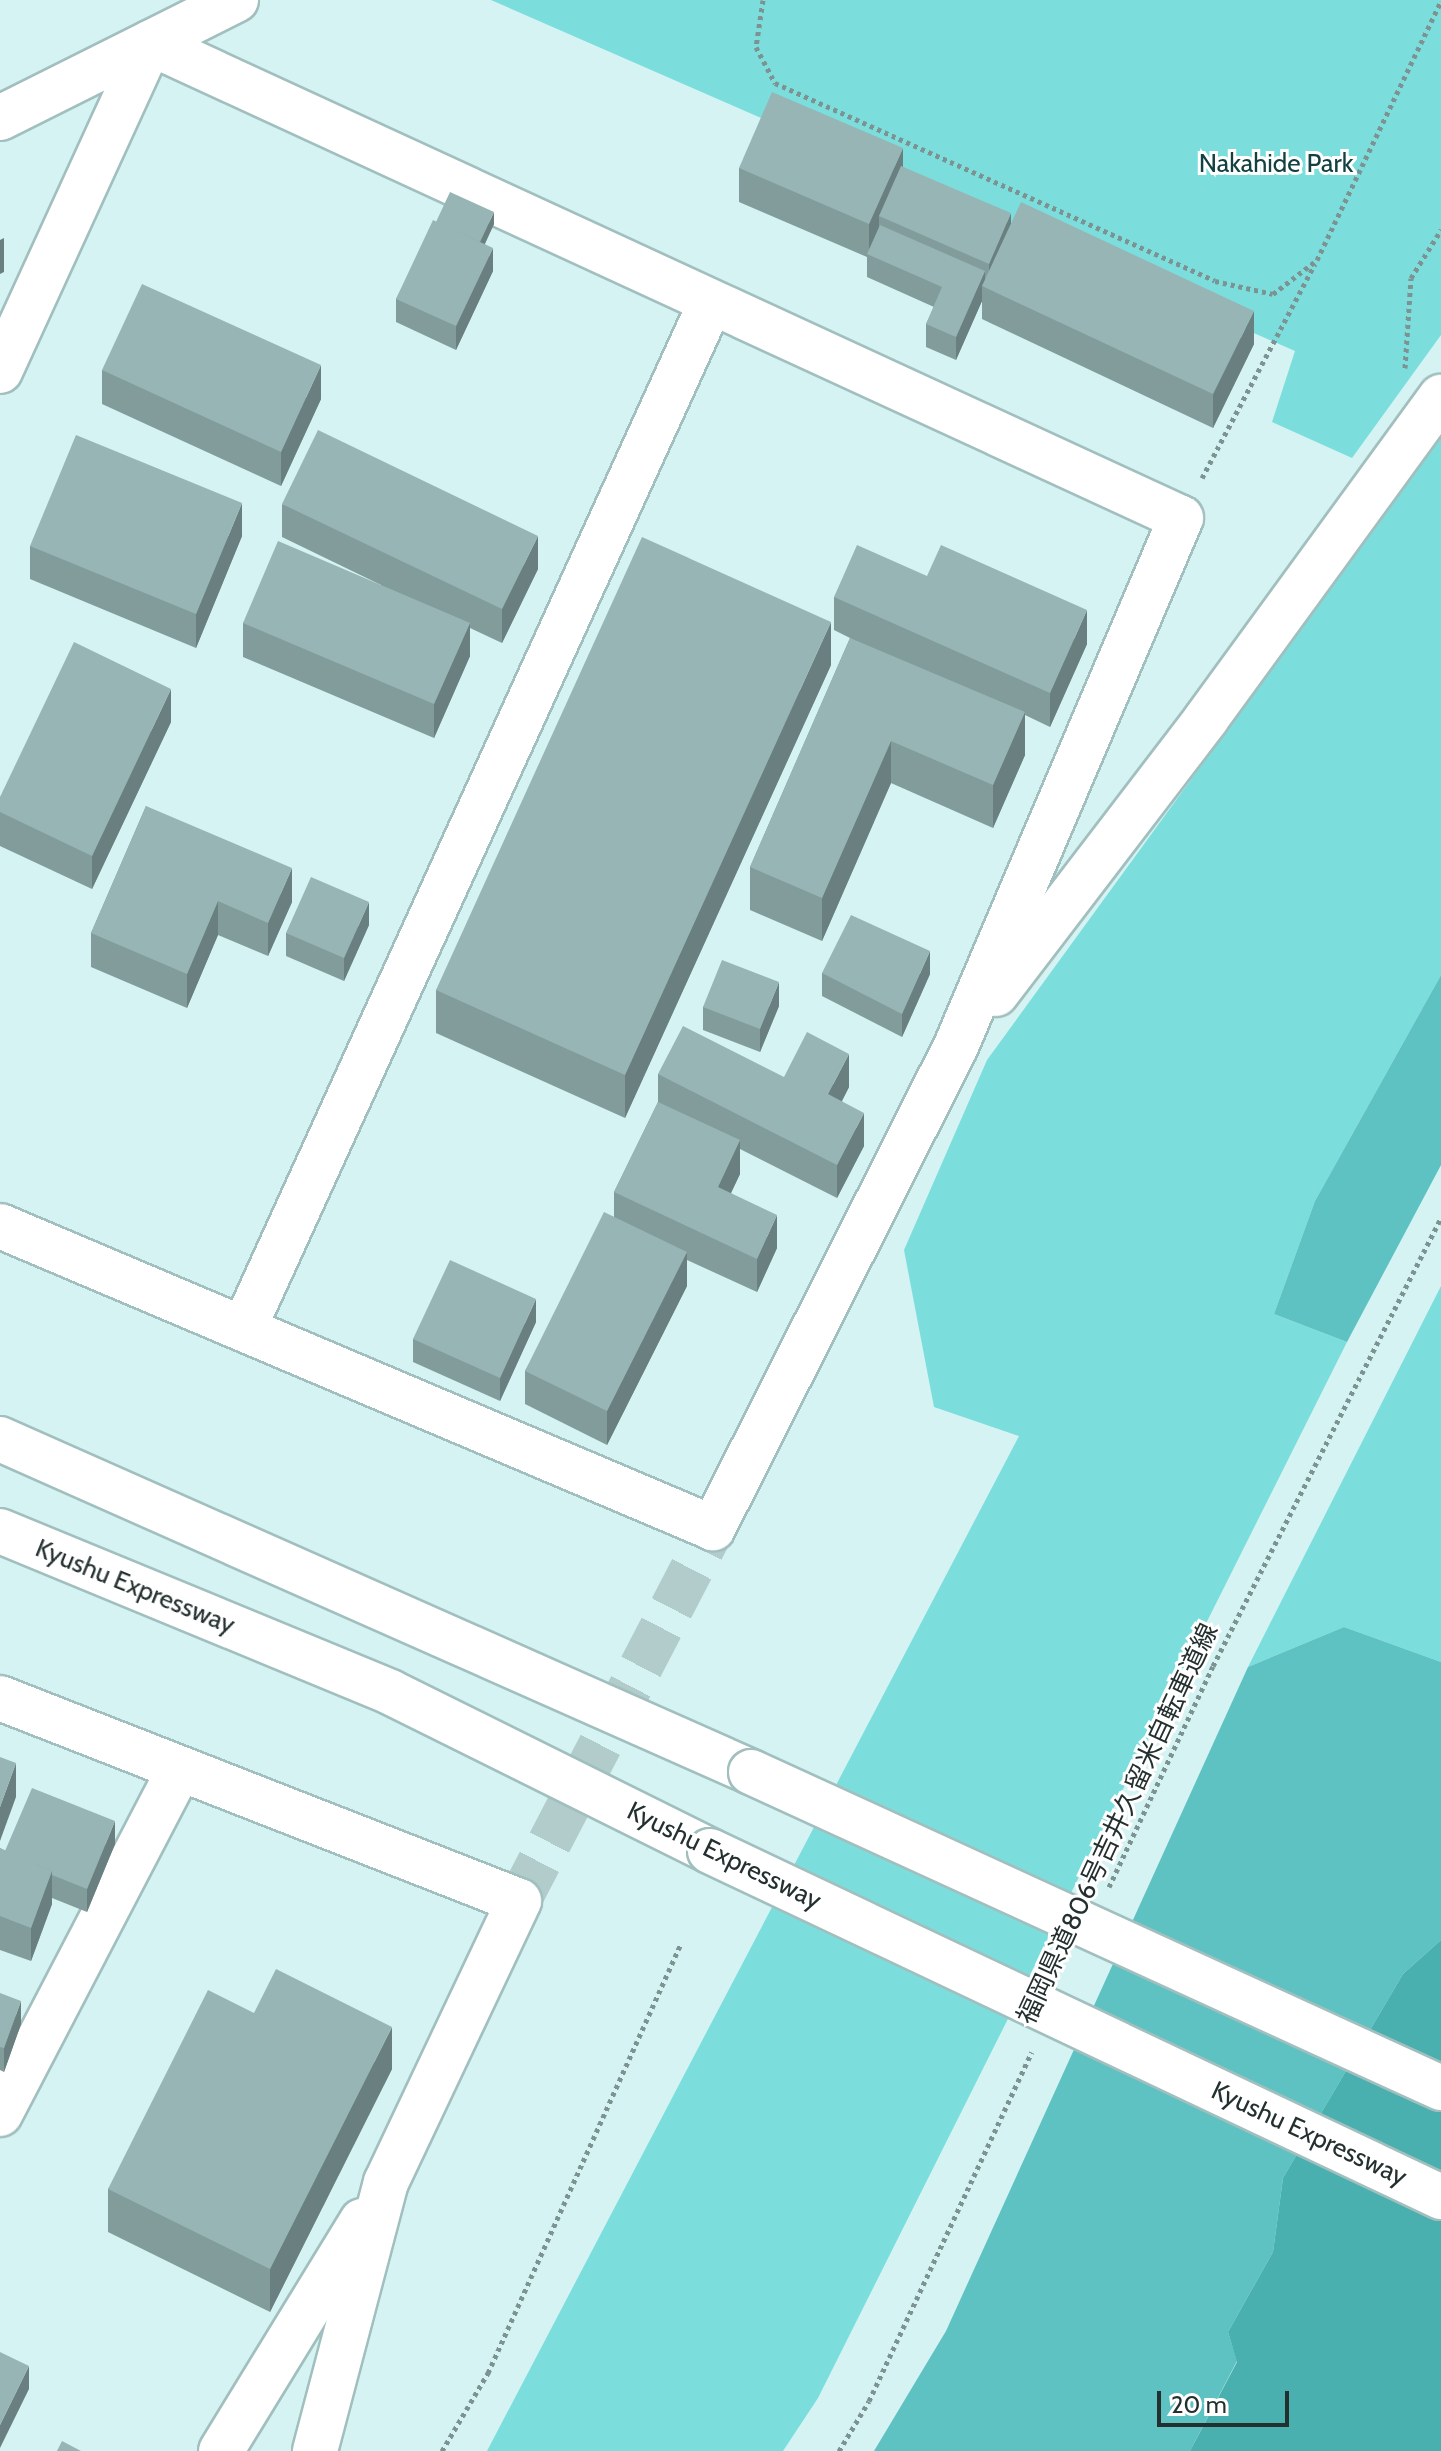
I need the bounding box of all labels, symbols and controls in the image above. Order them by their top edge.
park label: Nakahide Park [1199,148,1353,180]
street label: Kyushu Expressway [31,1533,239,1641]
street label: 福岡県道806号吉井久留米自転車道線 [1011,1619,1225,2029]
street label: Kyushu Expressway [622,1795,826,1917]
street label: Kyushu Expressway [1206,2075,1412,2193]
scale bar [1161,2375,1293,2425]
text: 20 m [1171,2390,1227,2419]

